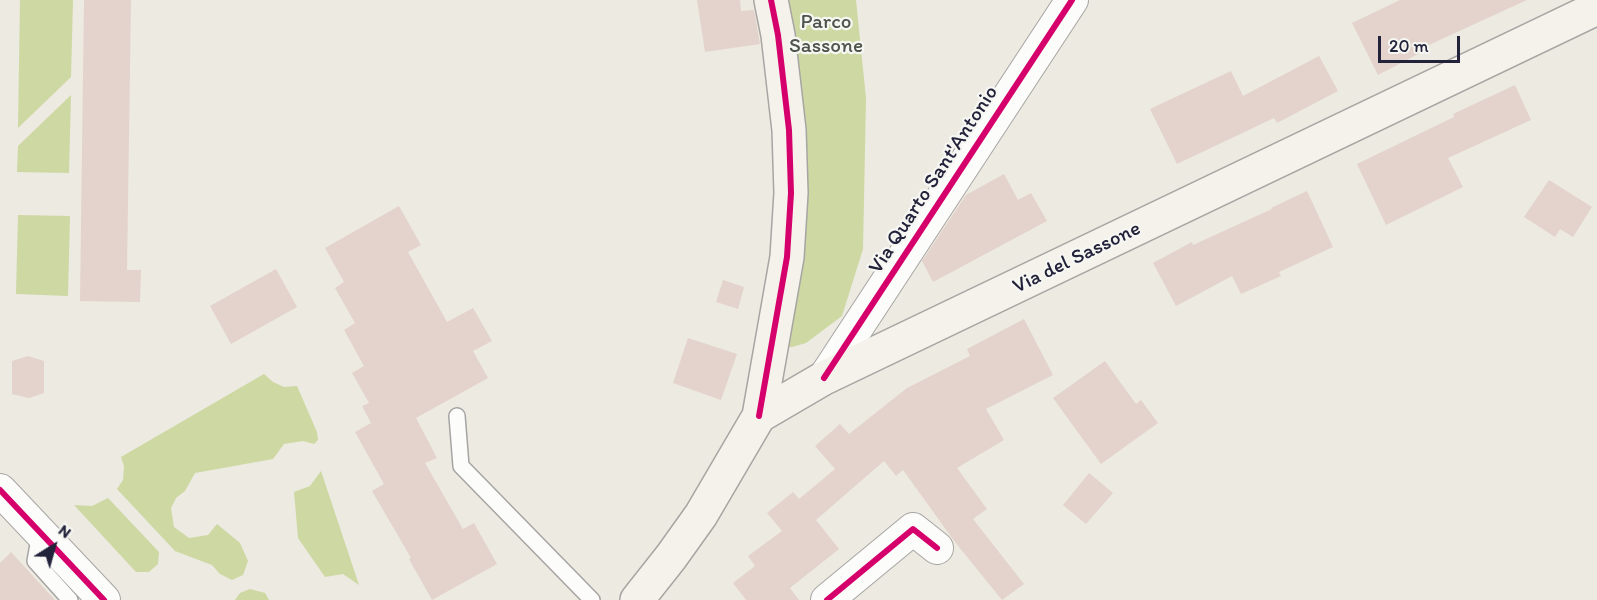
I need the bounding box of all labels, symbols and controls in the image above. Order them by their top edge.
park label: Parco Sassone [789,10,863,60]
scale bar [1381,24,1464,62]
text: 20 m [1389,35,1429,57]
street label: Via Quarto Sant'Antonio [864,81,1004,279]
street label: Via del Sassone [1009,216,1145,300]
north arrow [24,516,84,576]
text: N [55,520,75,542]

